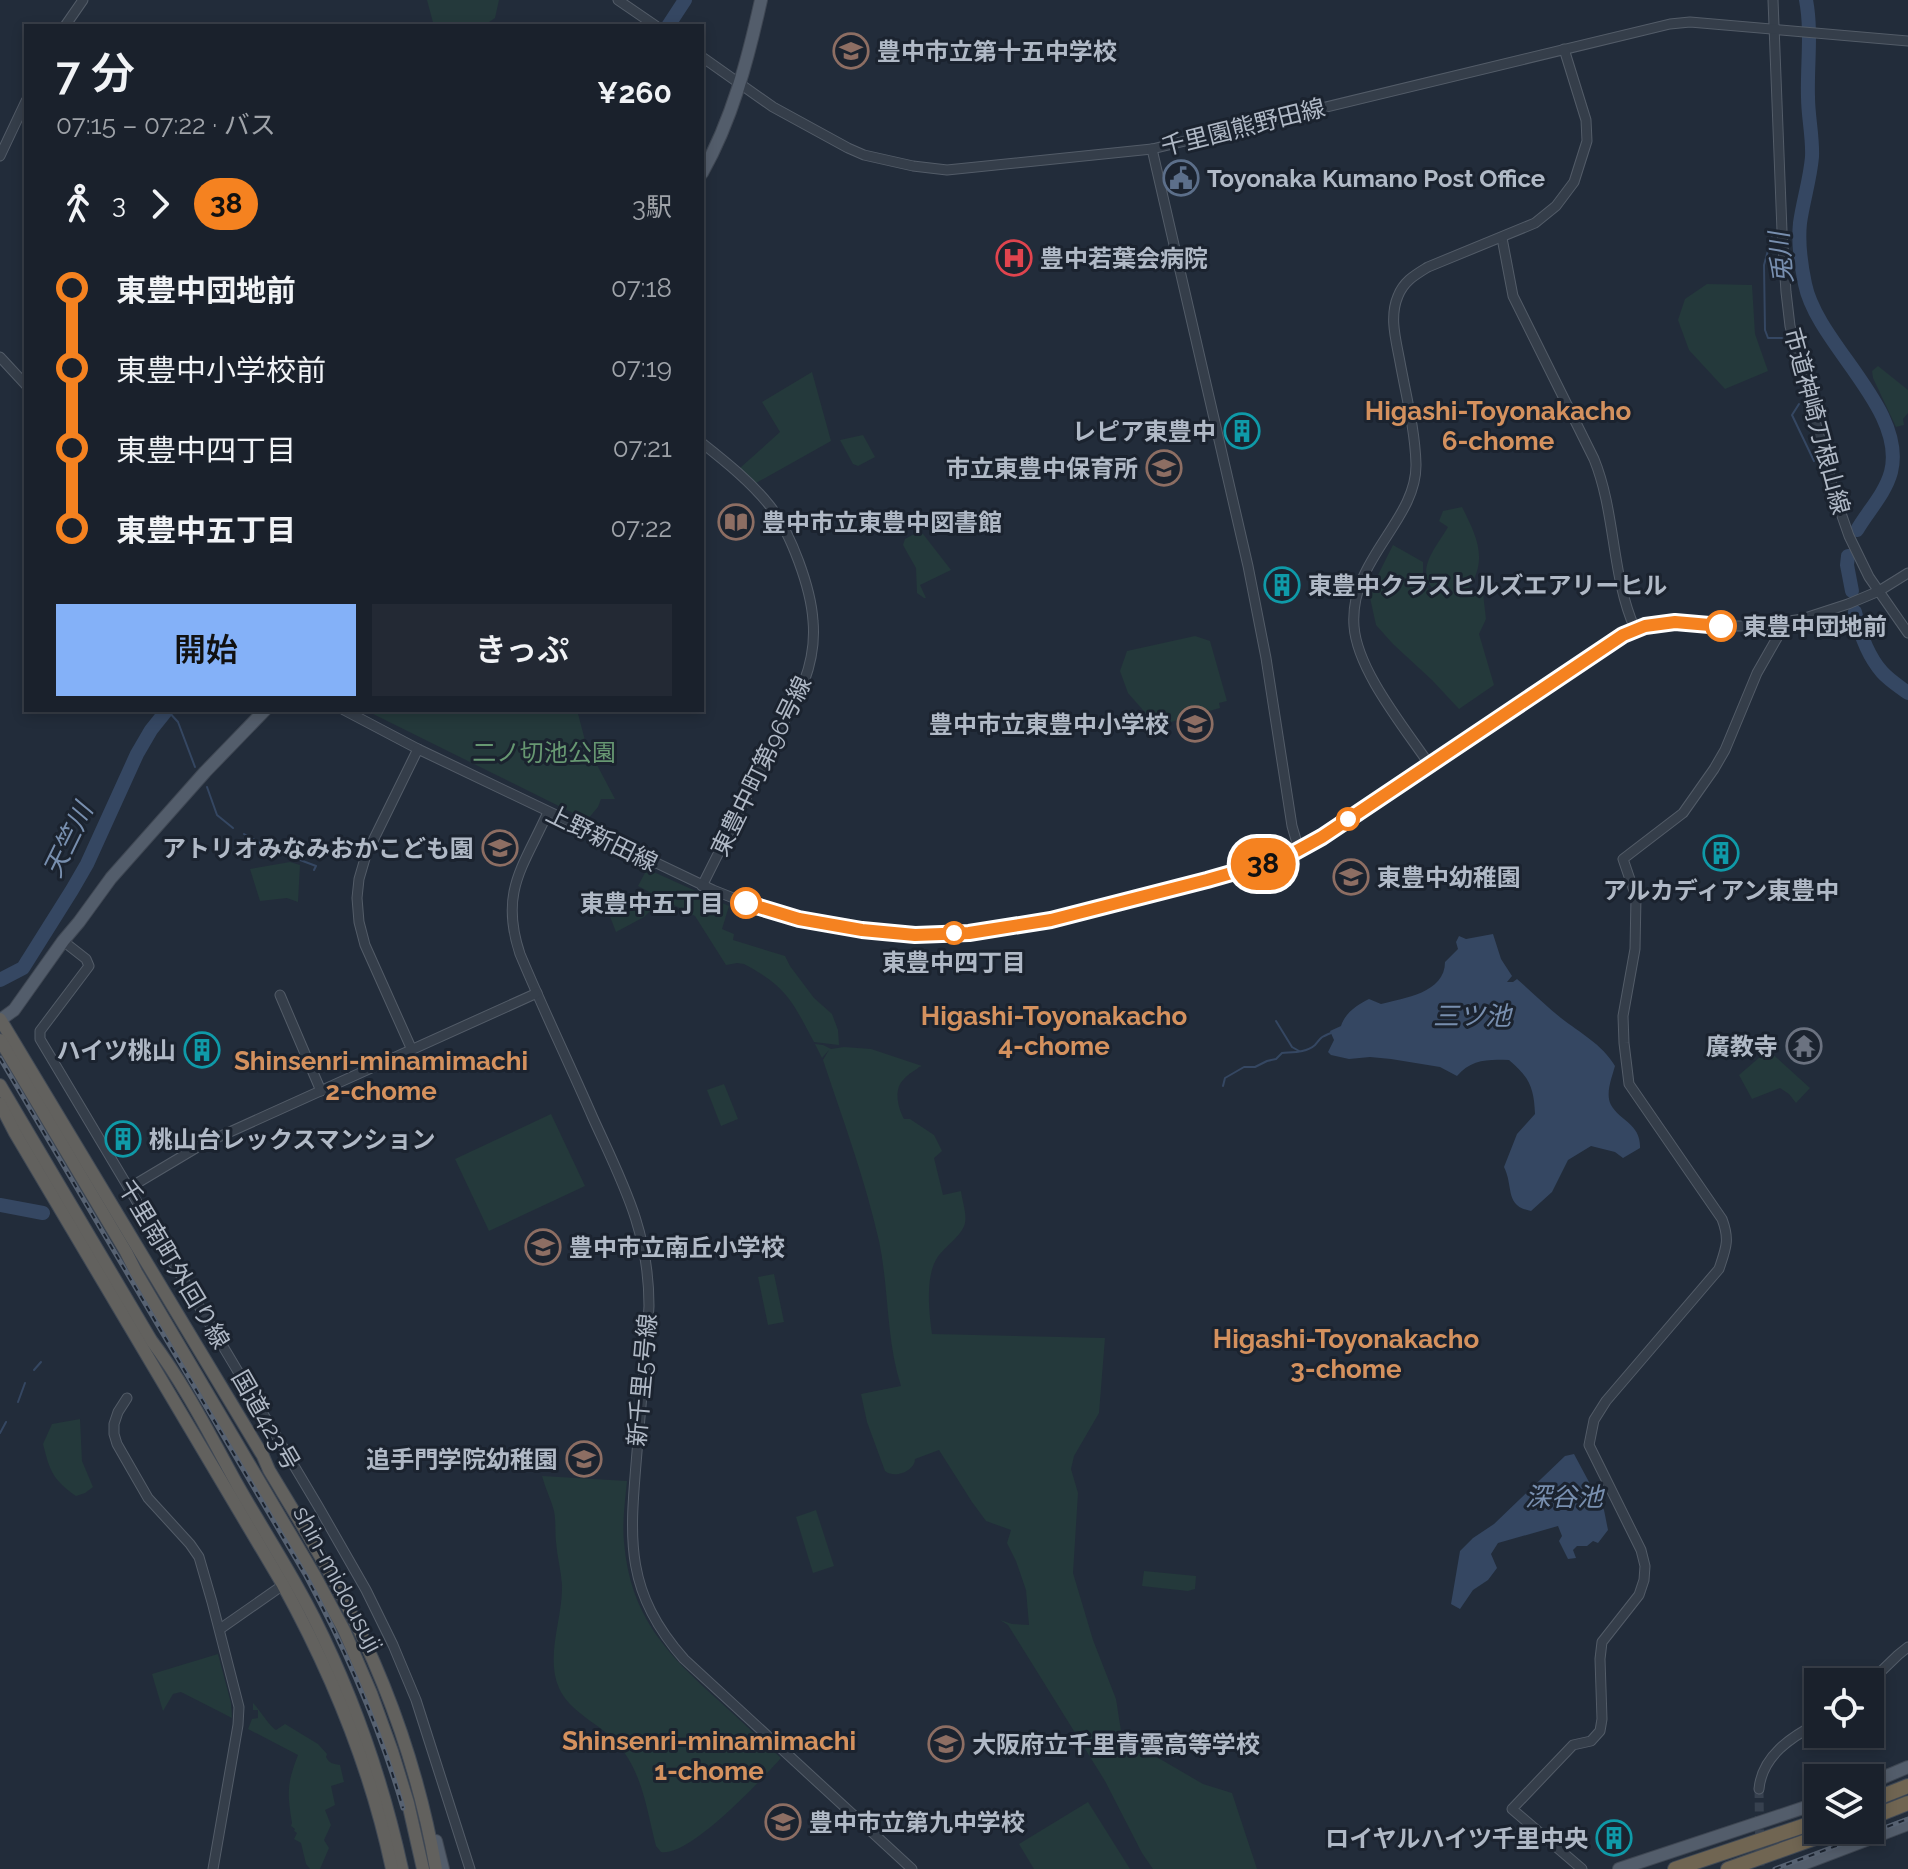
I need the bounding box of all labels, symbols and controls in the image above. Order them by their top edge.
school or university icon: 豊中市立第十五中学校 [832,32,870,70]
place label: 豊中市立第十五中学校 [877,37,1117,66]
text: 7 分 [56,48,135,99]
text: ¥260 [597,75,672,110]
street label: 千里園熊野田線 [1158,93,1328,161]
text: 07:15 – 07:22 · バス [56,110,276,140]
public building icon: Toyonaka Kumano Post Office [1162,159,1200,197]
place label: Toyonaka Kumano Post Office [1207,164,1545,193]
icon: walk [56,182,100,226]
icon: forward [138,182,182,226]
text: 38 [210,187,242,220]
text: 3 [112,189,126,219]
text: 3駅 [632,192,672,222]
water label: 兎川 [1764,228,1798,285]
hospital icon: 豊中若葉会病院 [995,239,1033,277]
place label: 豊中若葉会病院 [1040,244,1208,273]
text: 東豊中団地前 [116,273,296,308]
text: 07:18 [611,273,672,303]
street label: 市道神崎刀根山線 [1778,325,1856,517]
text: 東豊中小学校前 [116,353,326,388]
text: 07:19 [611,353,672,383]
district label: Higashi-Toyonakacho 6-chome [1365,396,1631,456]
building icon: レピア東豊中 [1223,412,1261,450]
place label: レピア東豊中 [1072,417,1216,446]
text: 東豊中四丁目 [116,433,296,468]
text: 07:21 [613,433,672,463]
school or university icon: 市立東豊中保育所 [1145,449,1183,487]
place label: 市立東豊中保育所 [946,454,1138,483]
library icon: 豊中市立東豊中図書館 [717,503,755,541]
place label: 豊中市立東豊中図書館 [762,508,1002,537]
text: 東豊中五丁目 [116,513,296,548]
text: 07:22 [610,513,672,543]
building icon: 東豊中クラスヒルズエアリーヒル [1263,566,1301,604]
place label: 東豊中クラスヒルズエアリーヒル [1308,571,1668,600]
button: 開始 [56,604,356,696]
button: きっぷ [372,604,672,696]
marker: 東豊中団地前 [1706,611,1736,641]
place label: 東豊中団地前 [1743,612,1887,641]
street label: 東豊中町第96号線 [705,671,817,861]
school or university icon: 豊中市立東豊中小学校 [1176,705,1214,743]
place label: 豊中市立東豊中小学校 [929,710,1169,739]
park label: 二ノ切池公園 [472,738,616,767]
water label: 天竺川 [37,796,100,882]
street label: 上野新田線 [542,799,662,877]
unlabelled marker [1337,808,1359,830]
school or university icon: アトリオみなみおかこども園 [481,829,519,867]
place label: アトリオみなみおかこども園 [162,834,474,863]
building icon: アルカディアン東豊中 [1702,834,1740,872]
line badge: 38 [1227,838,1299,890]
text: 38 [1247,847,1279,880]
school or university icon: 東豊中幼稚園 [1332,858,1370,896]
place label: 東豊中幼稚園 [1377,863,1521,892]
place label: アルカディアン東豊中 [1603,876,1839,905]
marker: 東豊中五丁目 [731,888,761,918]
place label: 東豊中五丁目 [580,889,724,918]
marker: 東豊中四丁目 [943,922,965,944]
place label: 東豊中四丁目 [882,948,1026,977]
district label: Higashi-Toyonakacho 4-chome [921,1001,1187,1061]
water label: 三ツ池 [1433,1001,1514,1031]
temple icon: 廣教寺 [1785,1027,1823,1065]
building icon: ハイツ桃山 [183,1031,221,1069]
place label: 廣教寺 [1706,1032,1778,1061]
place label: ハイツ桃山 [56,1036,176,1065]
district label: Shinsenri-minamimachi 2-chome [234,1046,528,1106]
building icon: 桃山台レックスマンション [104,1120,142,1158]
place label: 桃山台レックスマンション [149,1125,436,1154]
street label: 千里南町外回り線 [112,1174,236,1354]
school or university icon: 豊中市立南丘小学校 [524,1228,562,1266]
place label: 豊中市立南丘小学校 [569,1233,785,1262]
street label: 新千里5号線 [622,1312,662,1448]
district label: Higashi-Toyonakacho 3-chome [1213,1324,1479,1384]
street label: 国道423号 [226,1365,306,1475]
school or university icon: 追手門学院幼稚園 [565,1440,603,1478]
place label: 追手門学院幼稚園 [366,1445,558,1474]
water label: 深谷池 [1525,1482,1606,1512]
street label: shin-midousuji [287,1501,389,1657]
map controls [1804,1668,1884,1844]
button: locate [1804,1668,1884,1748]
school or university icon: 大阪府立千里青雲高等学校 [927,1725,965,1763]
district label: Shinsenri-minamimachi 1-chome [562,1726,856,1786]
place label: 大阪府立千里青雲高等学校 [972,1730,1260,1759]
button: layers [1804,1764,1884,1844]
school or university icon: 豊中市立第九中学校 [764,1803,802,1841]
place label: 豊中市立第九中学校 [809,1808,1025,1837]
building icon: ロイヤルハイツ千里中央 [1595,1819,1633,1857]
place label: ロイヤルハイツ千里中央 [1325,1824,1588,1853]

